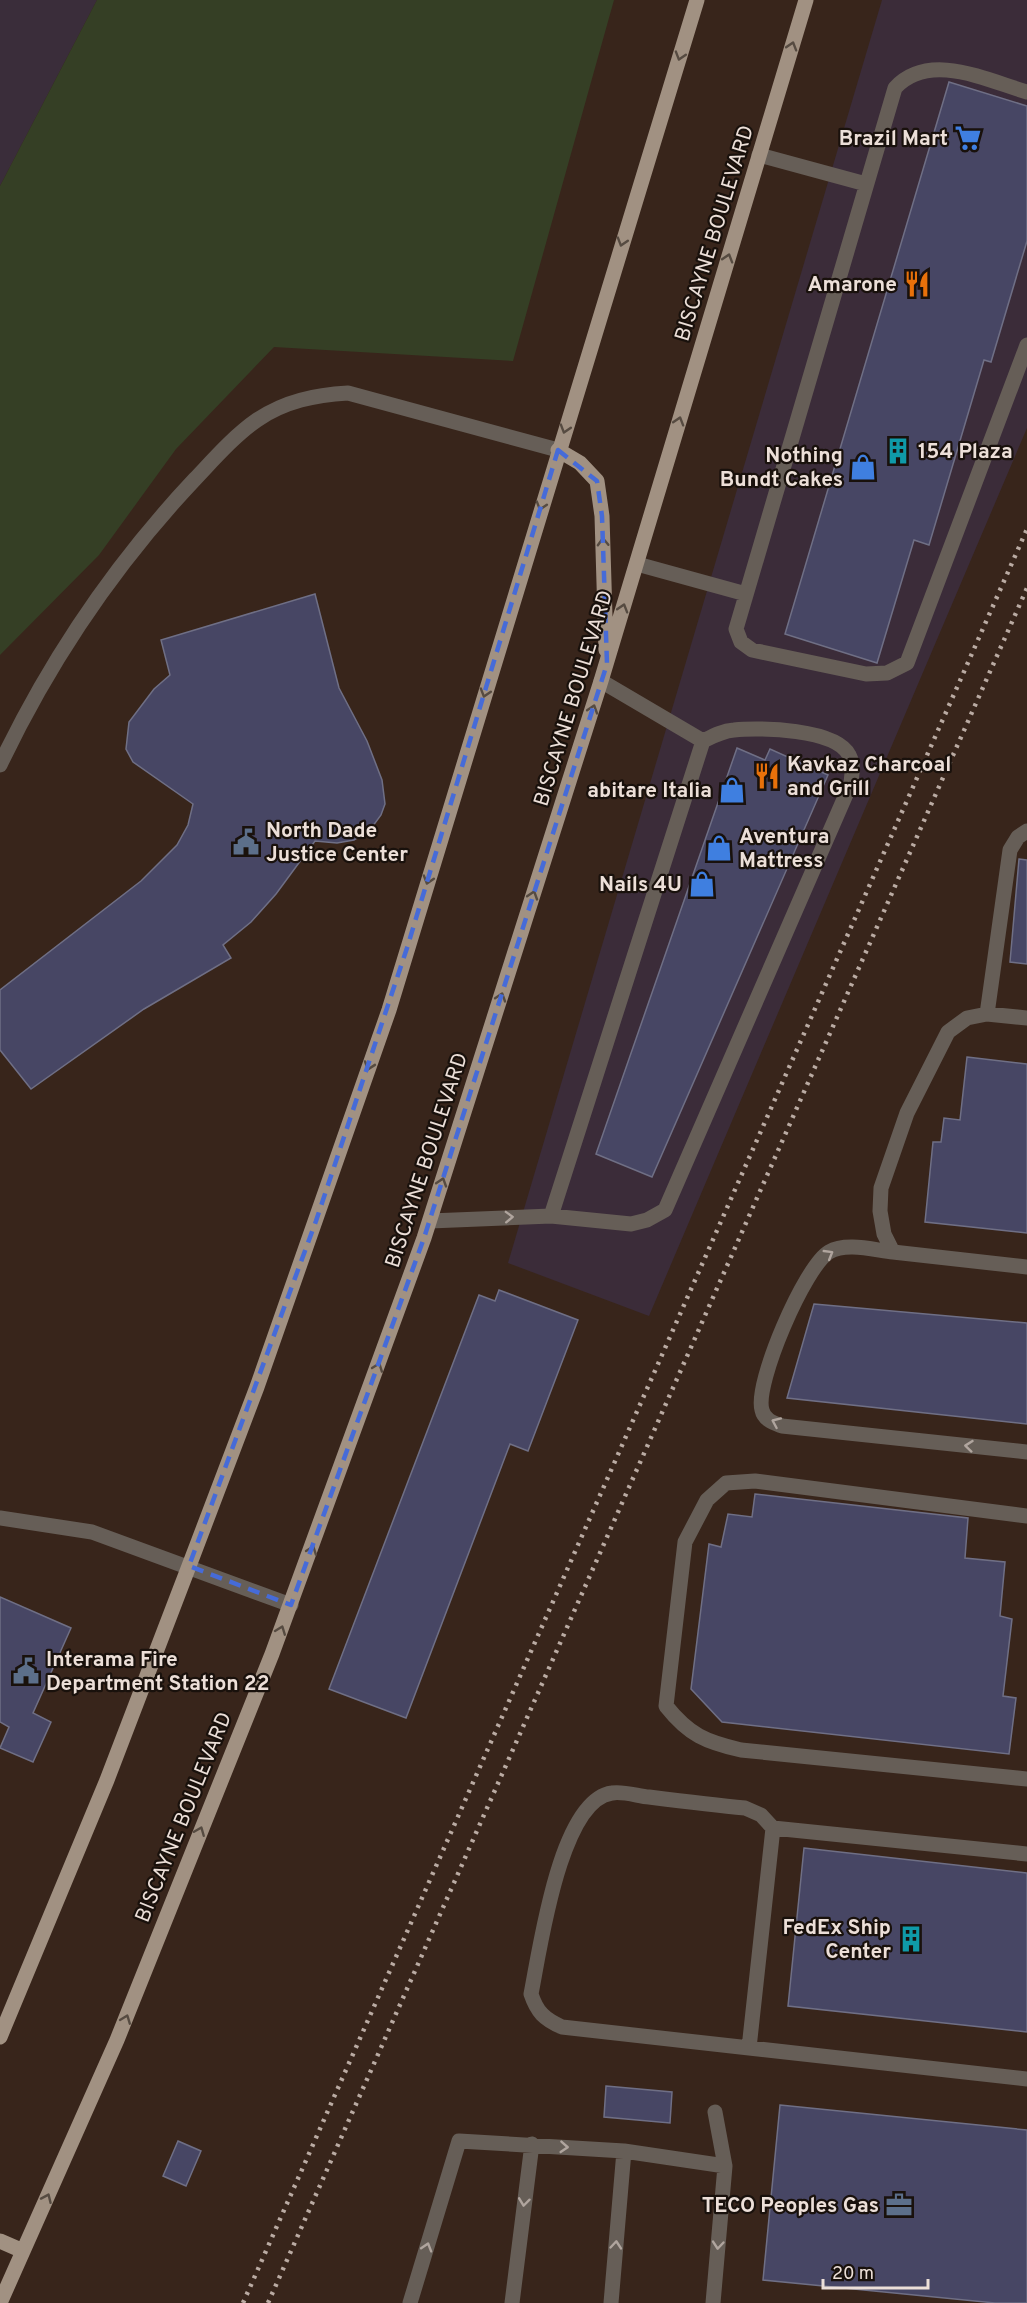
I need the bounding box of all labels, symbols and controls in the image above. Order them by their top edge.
one-way arrow [785,41,797,51]
one-way arrow [675,50,687,61]
street label: BISCAYNE BOULEVARD [670,122,761,345]
supermarket icon: Brazil Mart [953,123,983,153]
place label: Brazil Mart [839,126,948,153]
one-way arrow [617,236,629,247]
one-way arrow [721,254,733,264]
restaurant icon: Amarone [902,269,932,299]
place label: Amarone [808,272,897,299]
one-way arrow [672,416,684,427]
one-way arrow [560,423,572,433]
building icon: 154 Plaza [883,436,913,466]
place label: 154 Plaza [918,439,1013,466]
place label: Nothing Bundt Cakes [720,443,843,494]
shop icon: Nothing Bundt Cakes [848,452,878,482]
one-way arrow [536,500,548,511]
one-way arrow [597,538,609,547]
street label: BISCAYNE BOULEVARD [529,587,620,810]
one-way arrow [616,603,628,614]
one-way arrow [479,687,492,698]
one-way arrow [585,704,598,715]
place label: Kavkaz Charcoal and Grill [787,752,951,803]
restaurant icon: Kavkaz Charcoal and Grill [752,761,782,791]
shop icon: abitare Italia [717,775,747,805]
place label: abitare Italia [587,778,712,805]
place label: North Dade Justice Center [266,818,408,869]
place label: Aventura Mattress [739,824,829,875]
public building icon: North Dade Justice Center [231,827,261,857]
shop icon: Aventura Mattress [704,833,734,863]
shop icon: Nails 4U [687,869,717,899]
place label: Nails 4U [599,872,682,899]
one-way arrow [423,874,435,885]
one-way arrow [526,890,539,901]
one-way arrow [494,992,506,1003]
street label: BISCAYNE BOULEVARD [380,1050,475,1271]
one-way arrow [364,1060,377,1070]
one-way arrow [435,1177,447,1188]
one-way arrow [505,1211,514,1224]
one-way arrow [823,1250,833,1262]
one-way arrow [371,1362,384,1373]
one-way arrow [771,1417,782,1429]
one-way arrow [964,1440,973,1453]
one-way arrow [304,1545,317,1556]
one-way arrow [274,1625,286,1636]
place label: Interama Fire Department Station 22 [46,1647,270,1698]
public building icon: Interama Fire Department Station 22 [11,1656,41,1686]
street label: BISCAYNE BOULEVARD [130,1708,239,1927]
one-way arrow [193,1826,206,1836]
place label: FedEx Ship Center [782,1915,891,1966]
building icon: FedEx Ship Center [896,1924,926,1954]
one-way arrow [118,2014,131,2025]
one-way arrow [559,2140,568,2153]
office icon: TECO Peoples Gas [884,2190,914,2220]
one-way arrow [40,2193,52,2204]
place label: TECO Peoples Gas [702,2193,879,2220]
one-way arrow [519,2198,531,2207]
one-way arrow [609,2240,622,2249]
one-way arrow [712,2241,725,2250]
one-way arrow [420,2242,432,2253]
scale bar [823,2252,928,2290]
text: 20 m [832,2263,874,2286]

